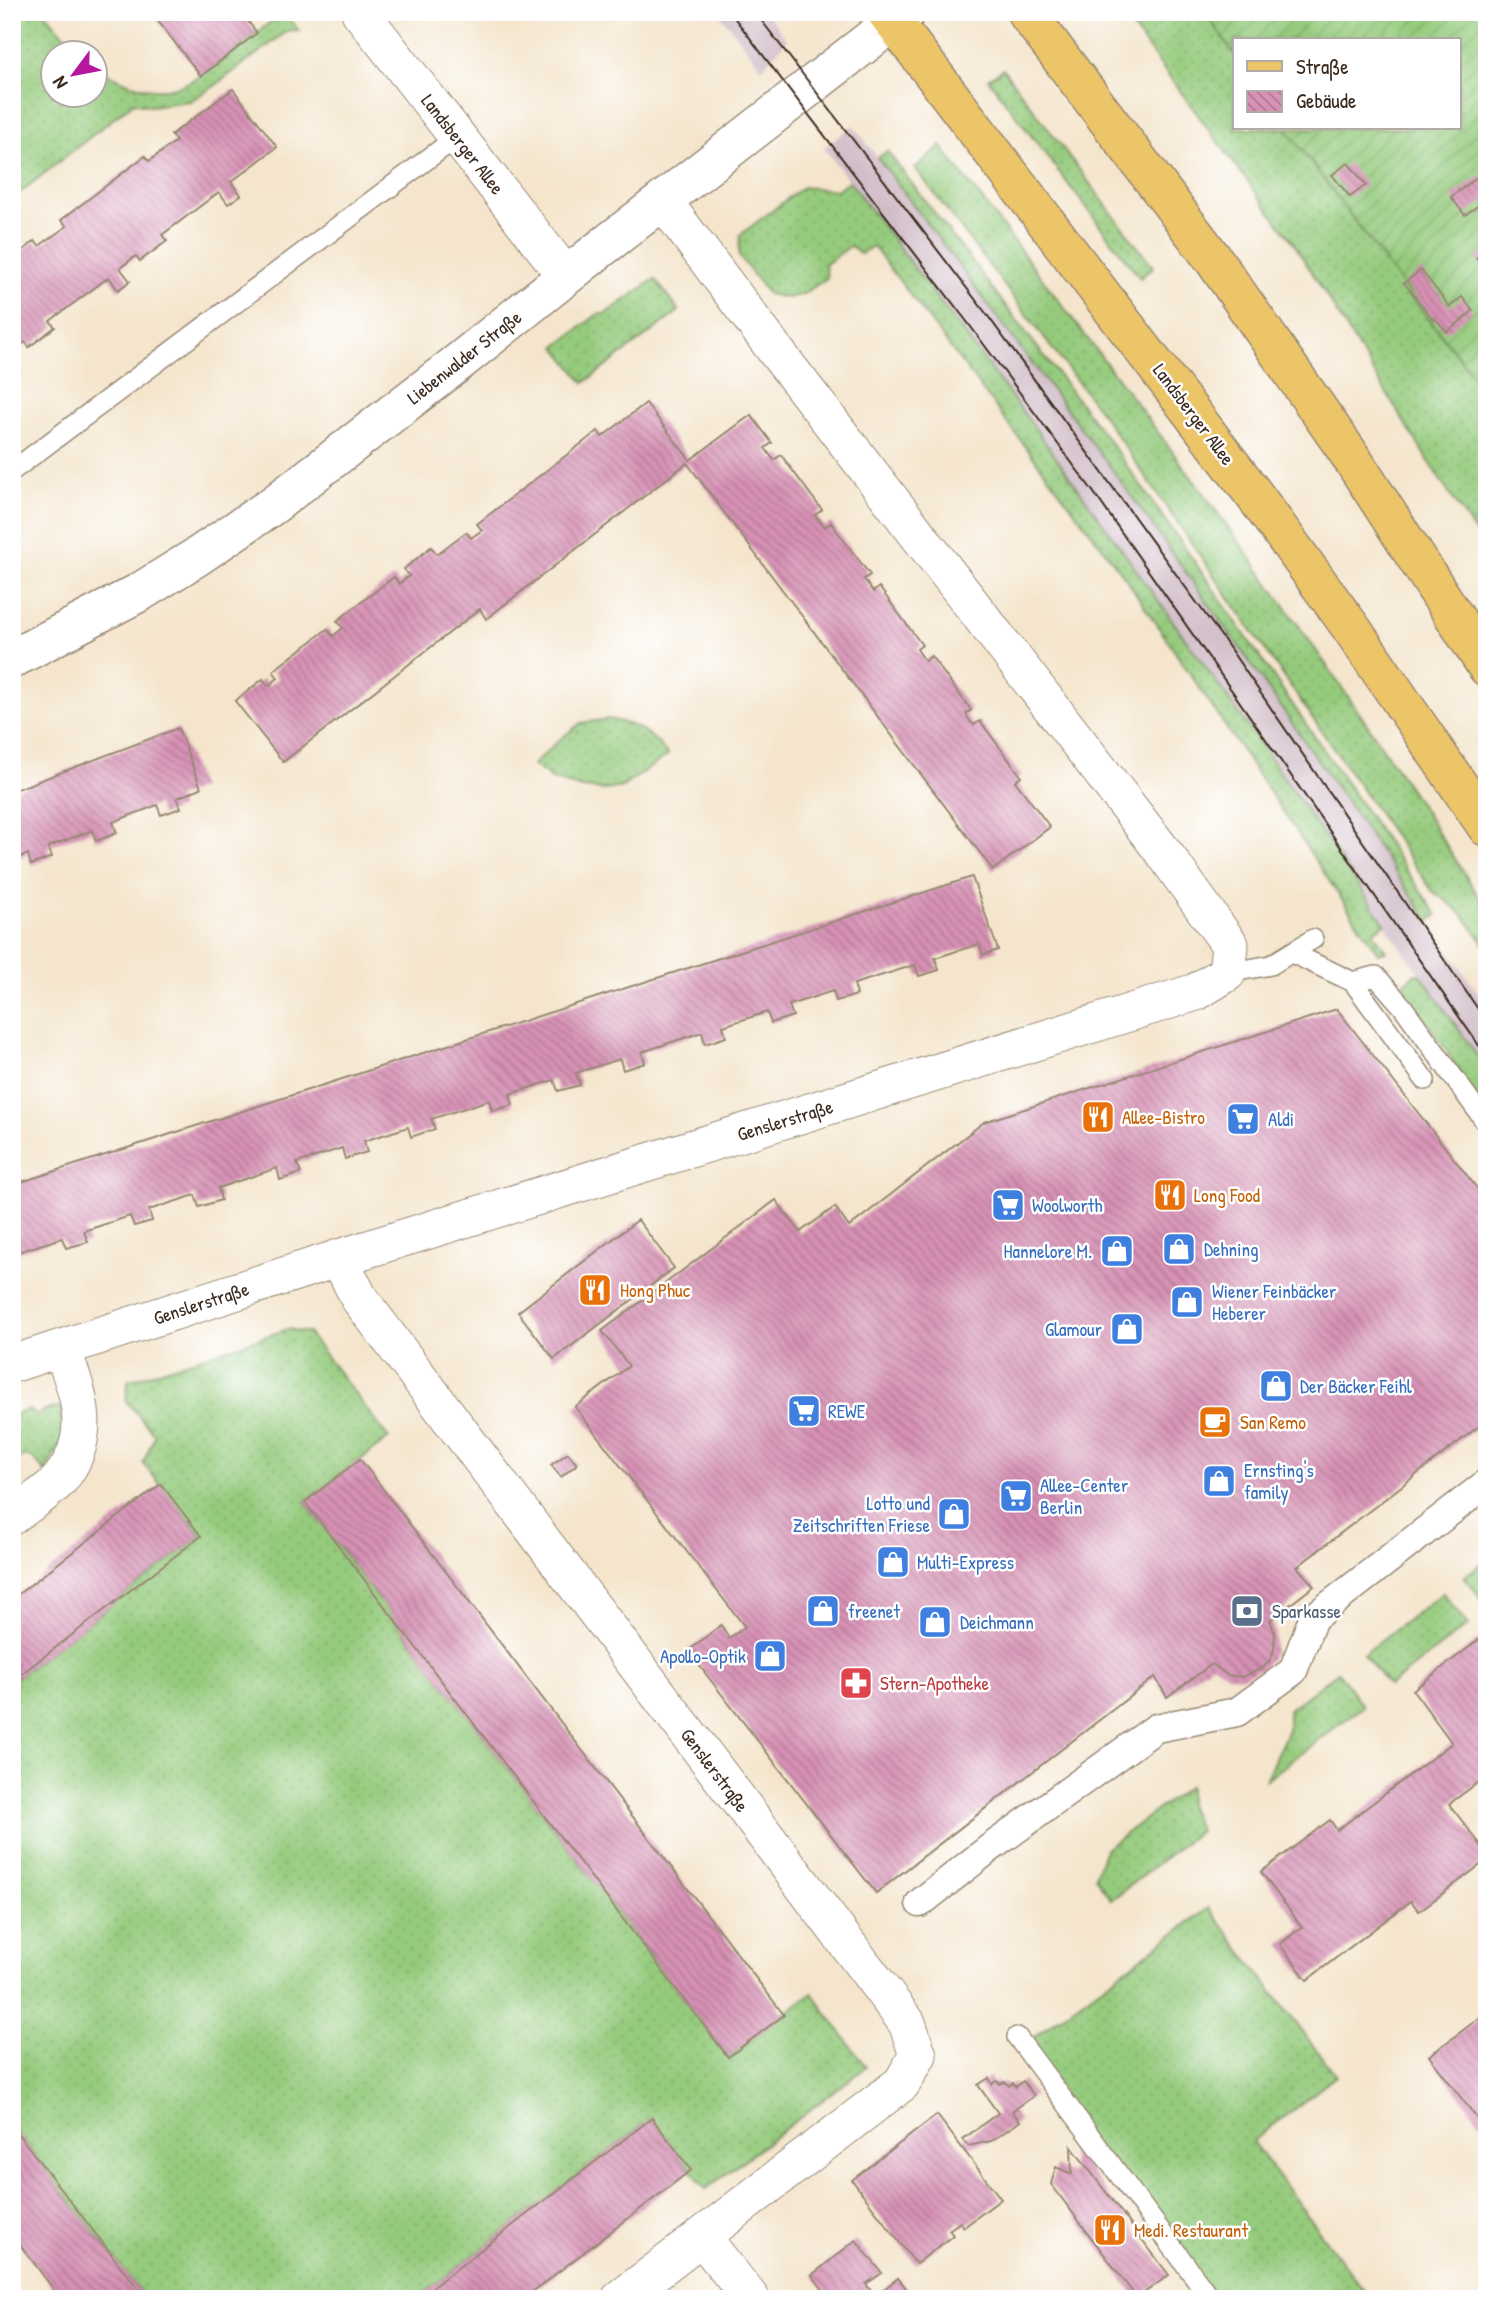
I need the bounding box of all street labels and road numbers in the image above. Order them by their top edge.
street label: Landsberger Allee [416,88,511,200]
street label: Liebenwalder Straße [401,304,527,410]
street label: Landsberger Allee [1147,358,1241,470]
street label: Genslerstraße [734,1093,836,1147]
street label: Genslerstraße [150,1275,252,1331]
street label: Genslerstraße [675,1723,755,1818]

